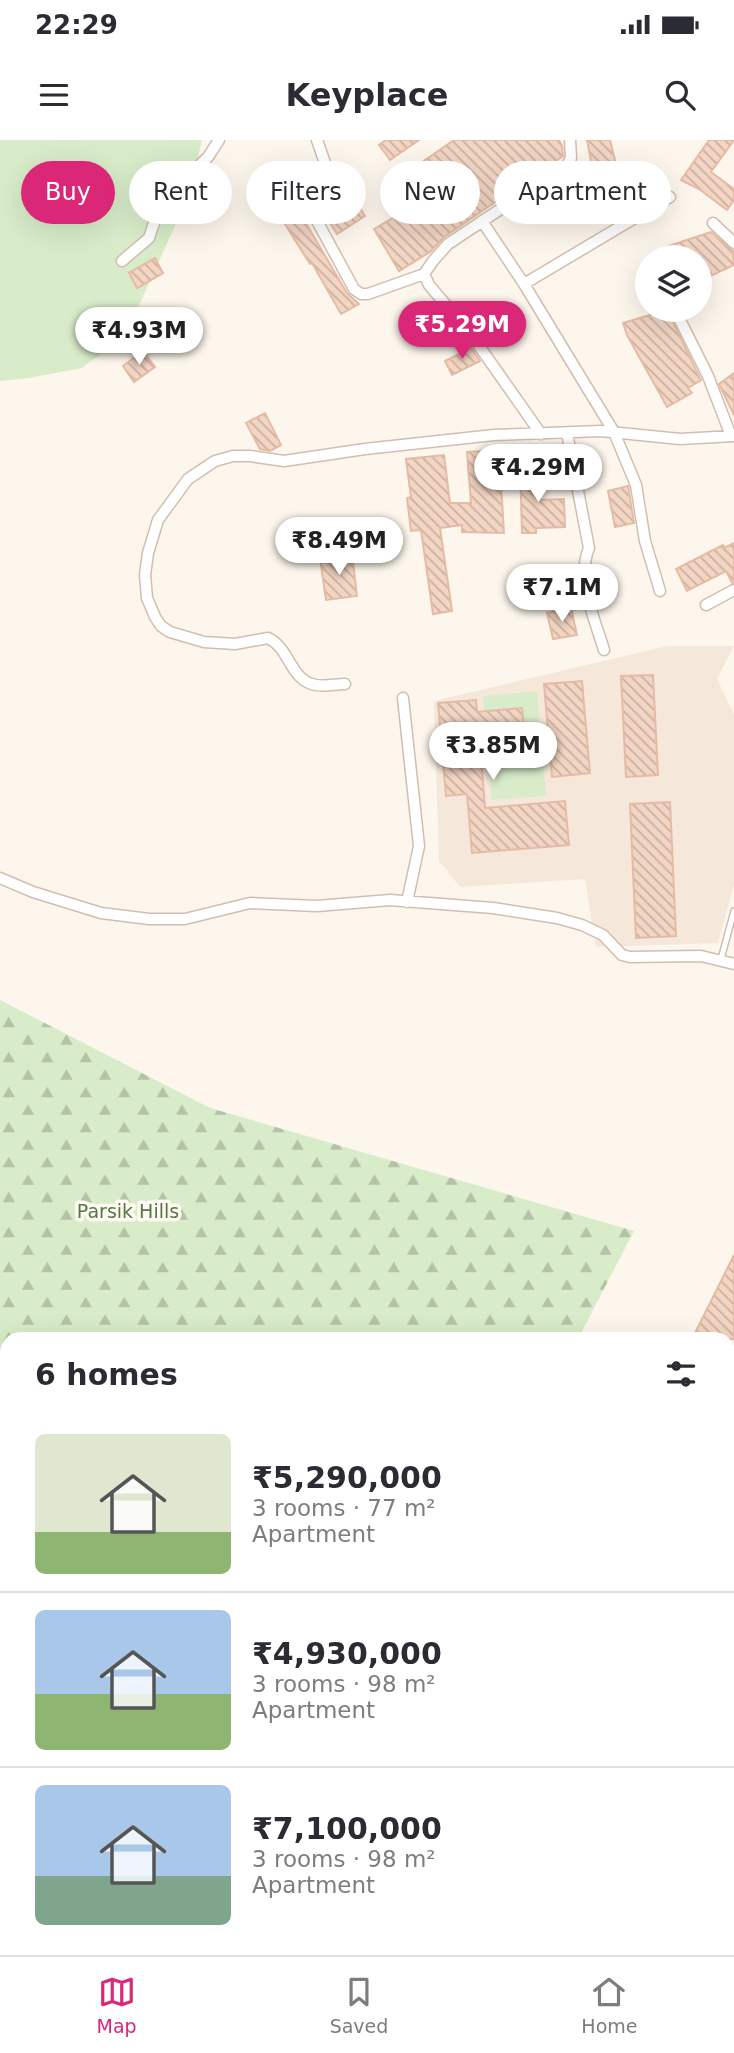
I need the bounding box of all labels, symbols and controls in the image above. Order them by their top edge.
text: 22:29 [35,10,118,40]
icon: menu [35,76,73,114]
text: Keyplace [286,76,448,114]
icon: search [661,76,699,114]
chip: Buy [21,161,115,224]
chip: Rent [129,161,232,224]
chip: Filters [246,161,366,224]
chip: New [380,161,480,224]
chip: Apartment [494,161,671,224]
map controls [635,245,712,322]
button: layers [635,245,712,322]
pin: ₹5.29M [405,302,519,361]
pin: ₹4.93M [82,308,196,367]
text: ₹5.29M [414,311,510,337]
text: ₹4.93M [91,317,187,343]
pin: ₹4.29M [481,444,595,504]
text: ₹4.29M [490,454,586,480]
pin: ₹8.49M [282,518,396,577]
text: ₹8.49M [291,527,387,553]
pin: ₹7.1M [513,564,611,624]
text: ₹7.1M [522,574,602,600]
pin: ₹3.85M [436,722,550,782]
text: ₹3.85M [445,732,541,758]
park label: Parsik Hills [77,1200,179,1222]
icon: filters [662,1355,700,1393]
text: 6 homes [35,1357,178,1392]
text: ₹5,290,000 [252,1460,442,1495]
icon: home [91,1462,175,1546]
text: 3 rooms · 77 m² [252,1495,436,1521]
text: Apartment [252,1521,375,1547]
text: ₹4,930,000 [252,1636,442,1671]
icon: home [91,1638,175,1722]
text: 3 rooms · 98 m² [252,1671,436,1697]
text: Apartment [252,1697,375,1723]
text: ₹7,100,000 [252,1811,442,1846]
icon: home [91,1813,175,1897]
text: 3 rooms · 98 m² [252,1846,436,1872]
text: Apartment [252,1872,375,1898]
tab: Map [97,1973,137,2037]
tab: Saved [330,1973,388,2037]
tab: Home [581,1973,637,2037]

